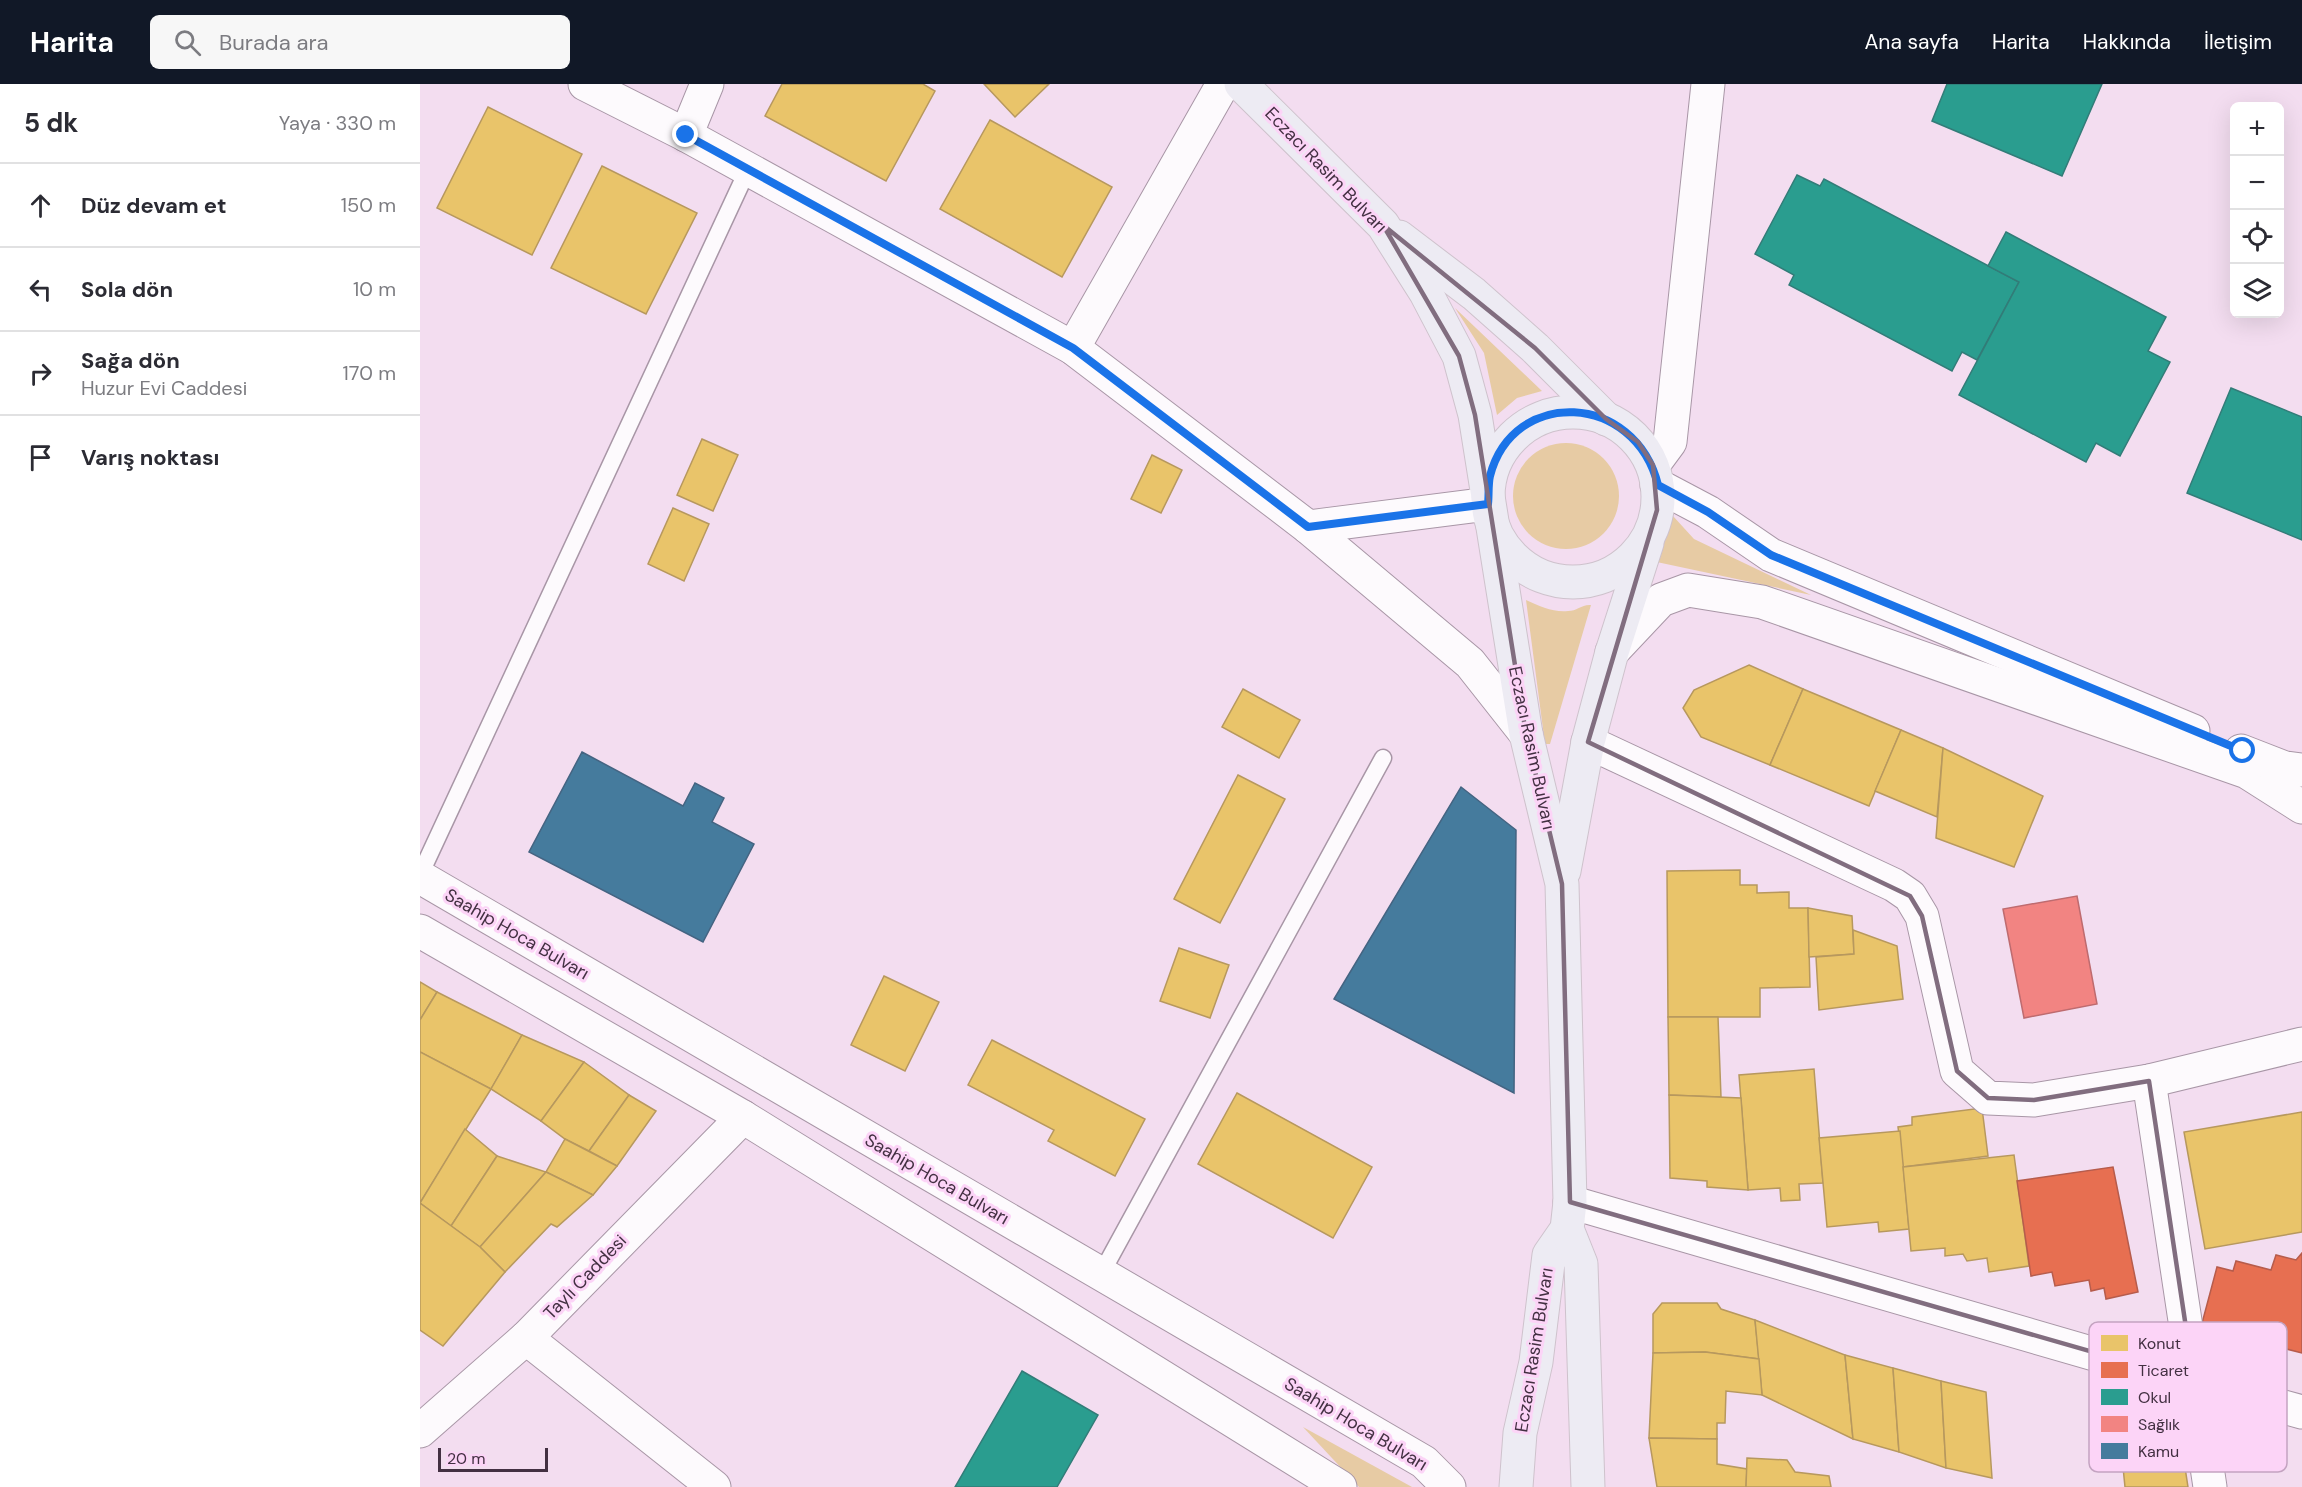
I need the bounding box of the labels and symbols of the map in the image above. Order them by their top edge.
street label: Eczacı Rasim Bulvarı [1260,102,1392,238]
route end [672,121,698,147]
street label: Eczacı Rasim Bulvarı [1503,664,1561,832]
route start [2229,737,2255,763]
street label: Saahip Hoca Bulvarı [440,883,594,985]
street label: Saahip Hoca Bulvarı [860,1128,1014,1230]
street label: Taylı Caddesi [538,1229,632,1325]
street label: Eczacı Rasim Bulvarı [1509,1266,1559,1434]
legend [2089,1322,2287,1472]
text: Konut [2138,1333,2181,1354]
text: Ticaret [2138,1360,2189,1381]
street label: Saahip Hoca Bulvarı [1280,1372,1432,1476]
text: Okul [2138,1387,2171,1408]
text: Sağlık [2138,1414,2180,1435]
text: Kamu [2138,1441,2179,1462]
scale bar [438,1445,548,1472]

